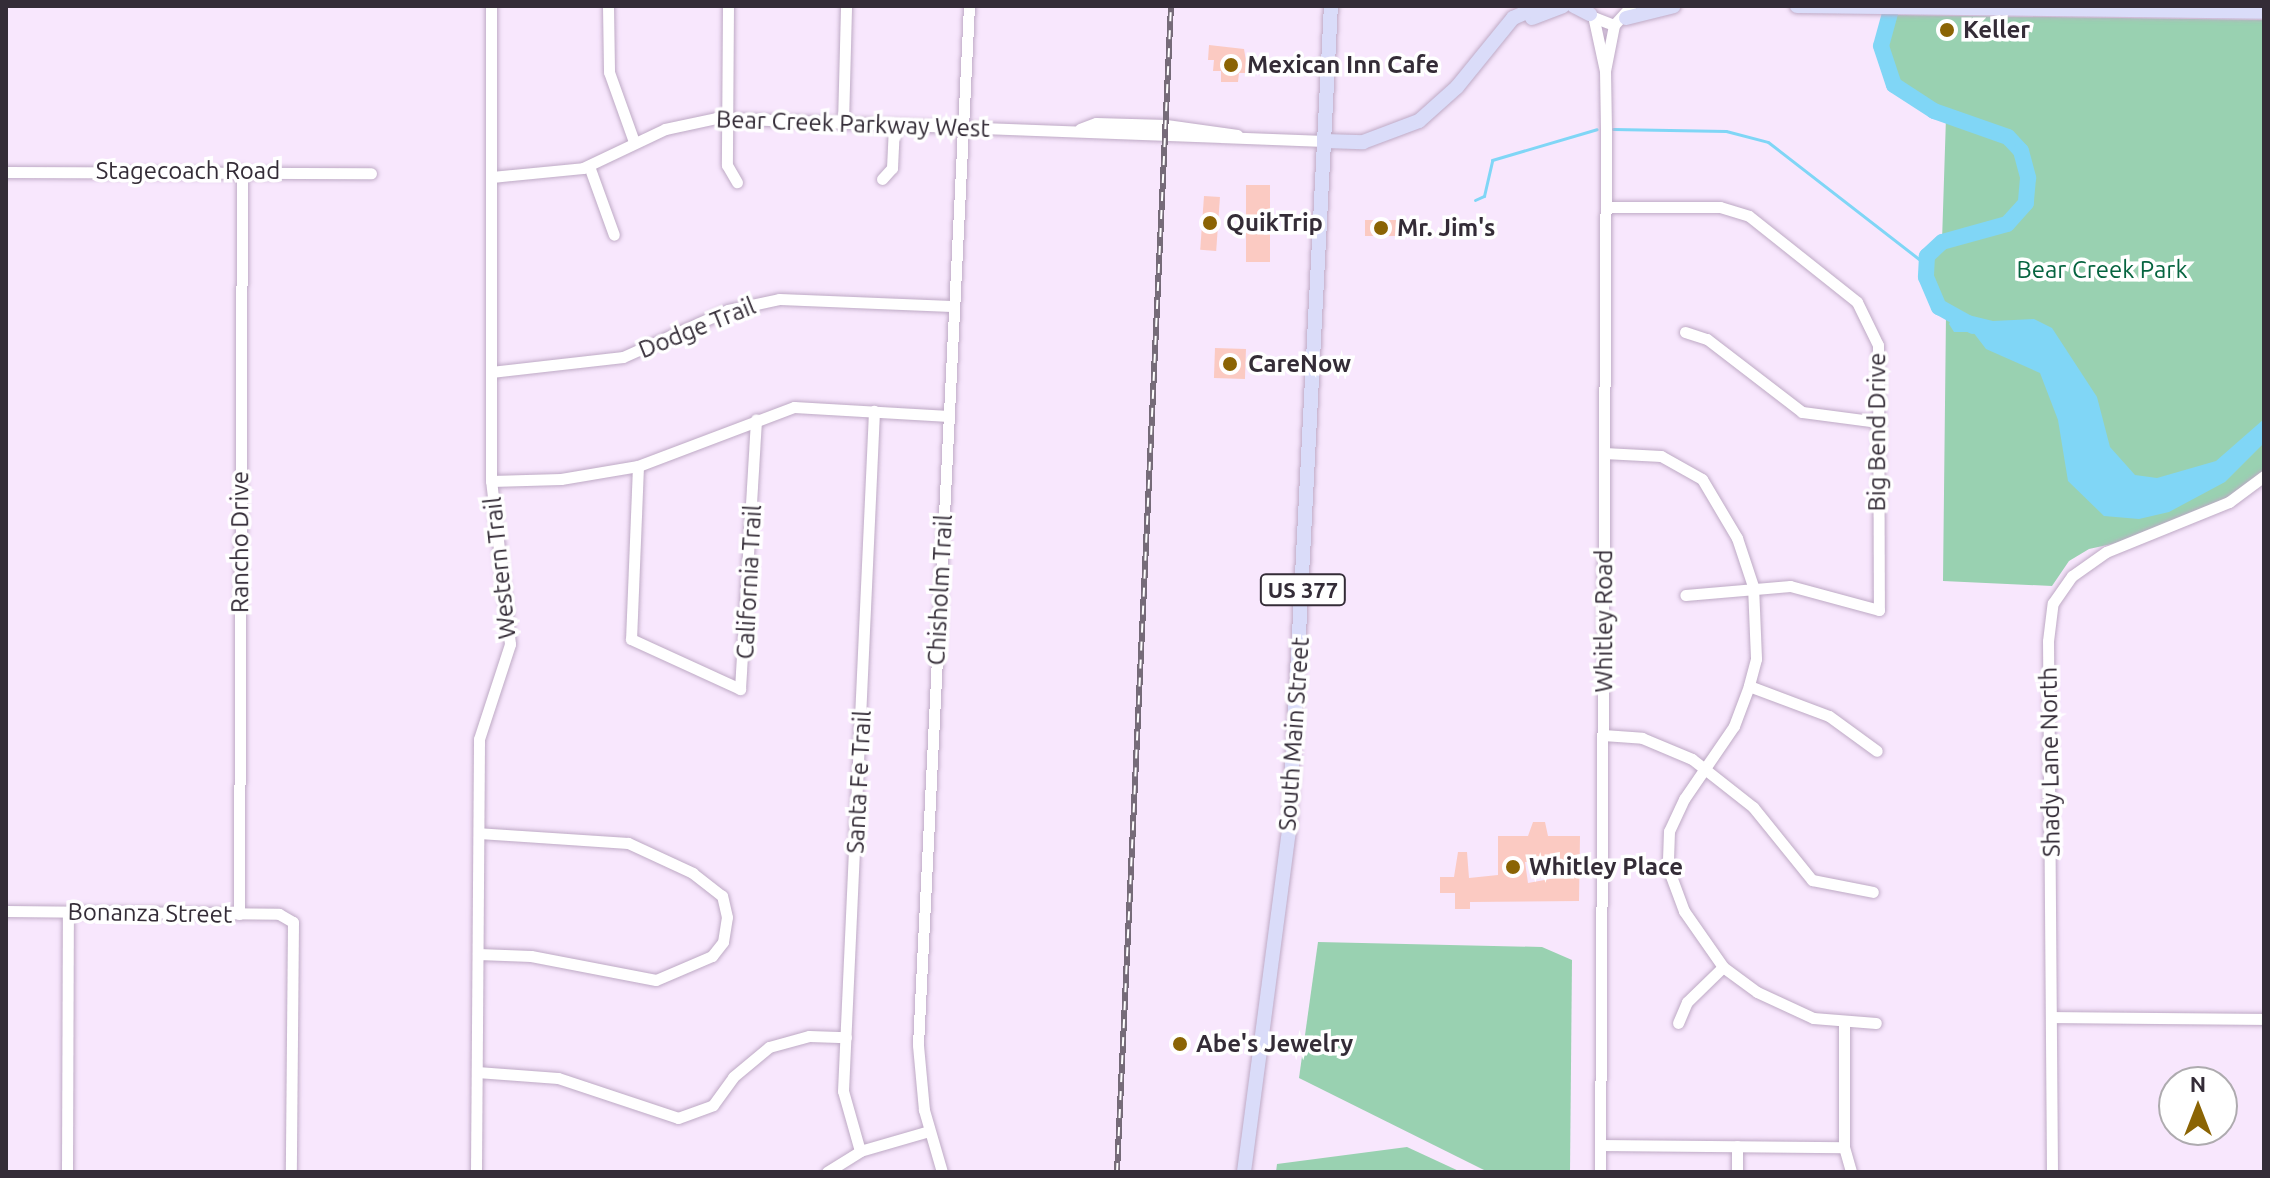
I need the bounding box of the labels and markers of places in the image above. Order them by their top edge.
place label: Keller [1963,16,2030,44]
marker: Keller [1938,21,1956,39]
place label: Mexican Inn Cafe [1247,51,1439,79]
marker: Mexican Inn Cafe [1222,56,1240,74]
place label: QuikTrip [1226,209,1323,237]
marker: QuikTrip [1201,214,1219,232]
place label: Mr. Jim's [1397,214,1495,242]
marker: Mr. Jim's [1372,219,1390,237]
place label: CareNow [1248,350,1351,378]
marker: CareNow [1219,353,1241,375]
place label: Whitley Place [1529,853,1683,881]
marker: Whitley Place [1504,858,1522,876]
place label: Abe's Jewelry [1196,1030,1353,1058]
marker: Abe's Jewelry [1171,1035,1189,1053]

